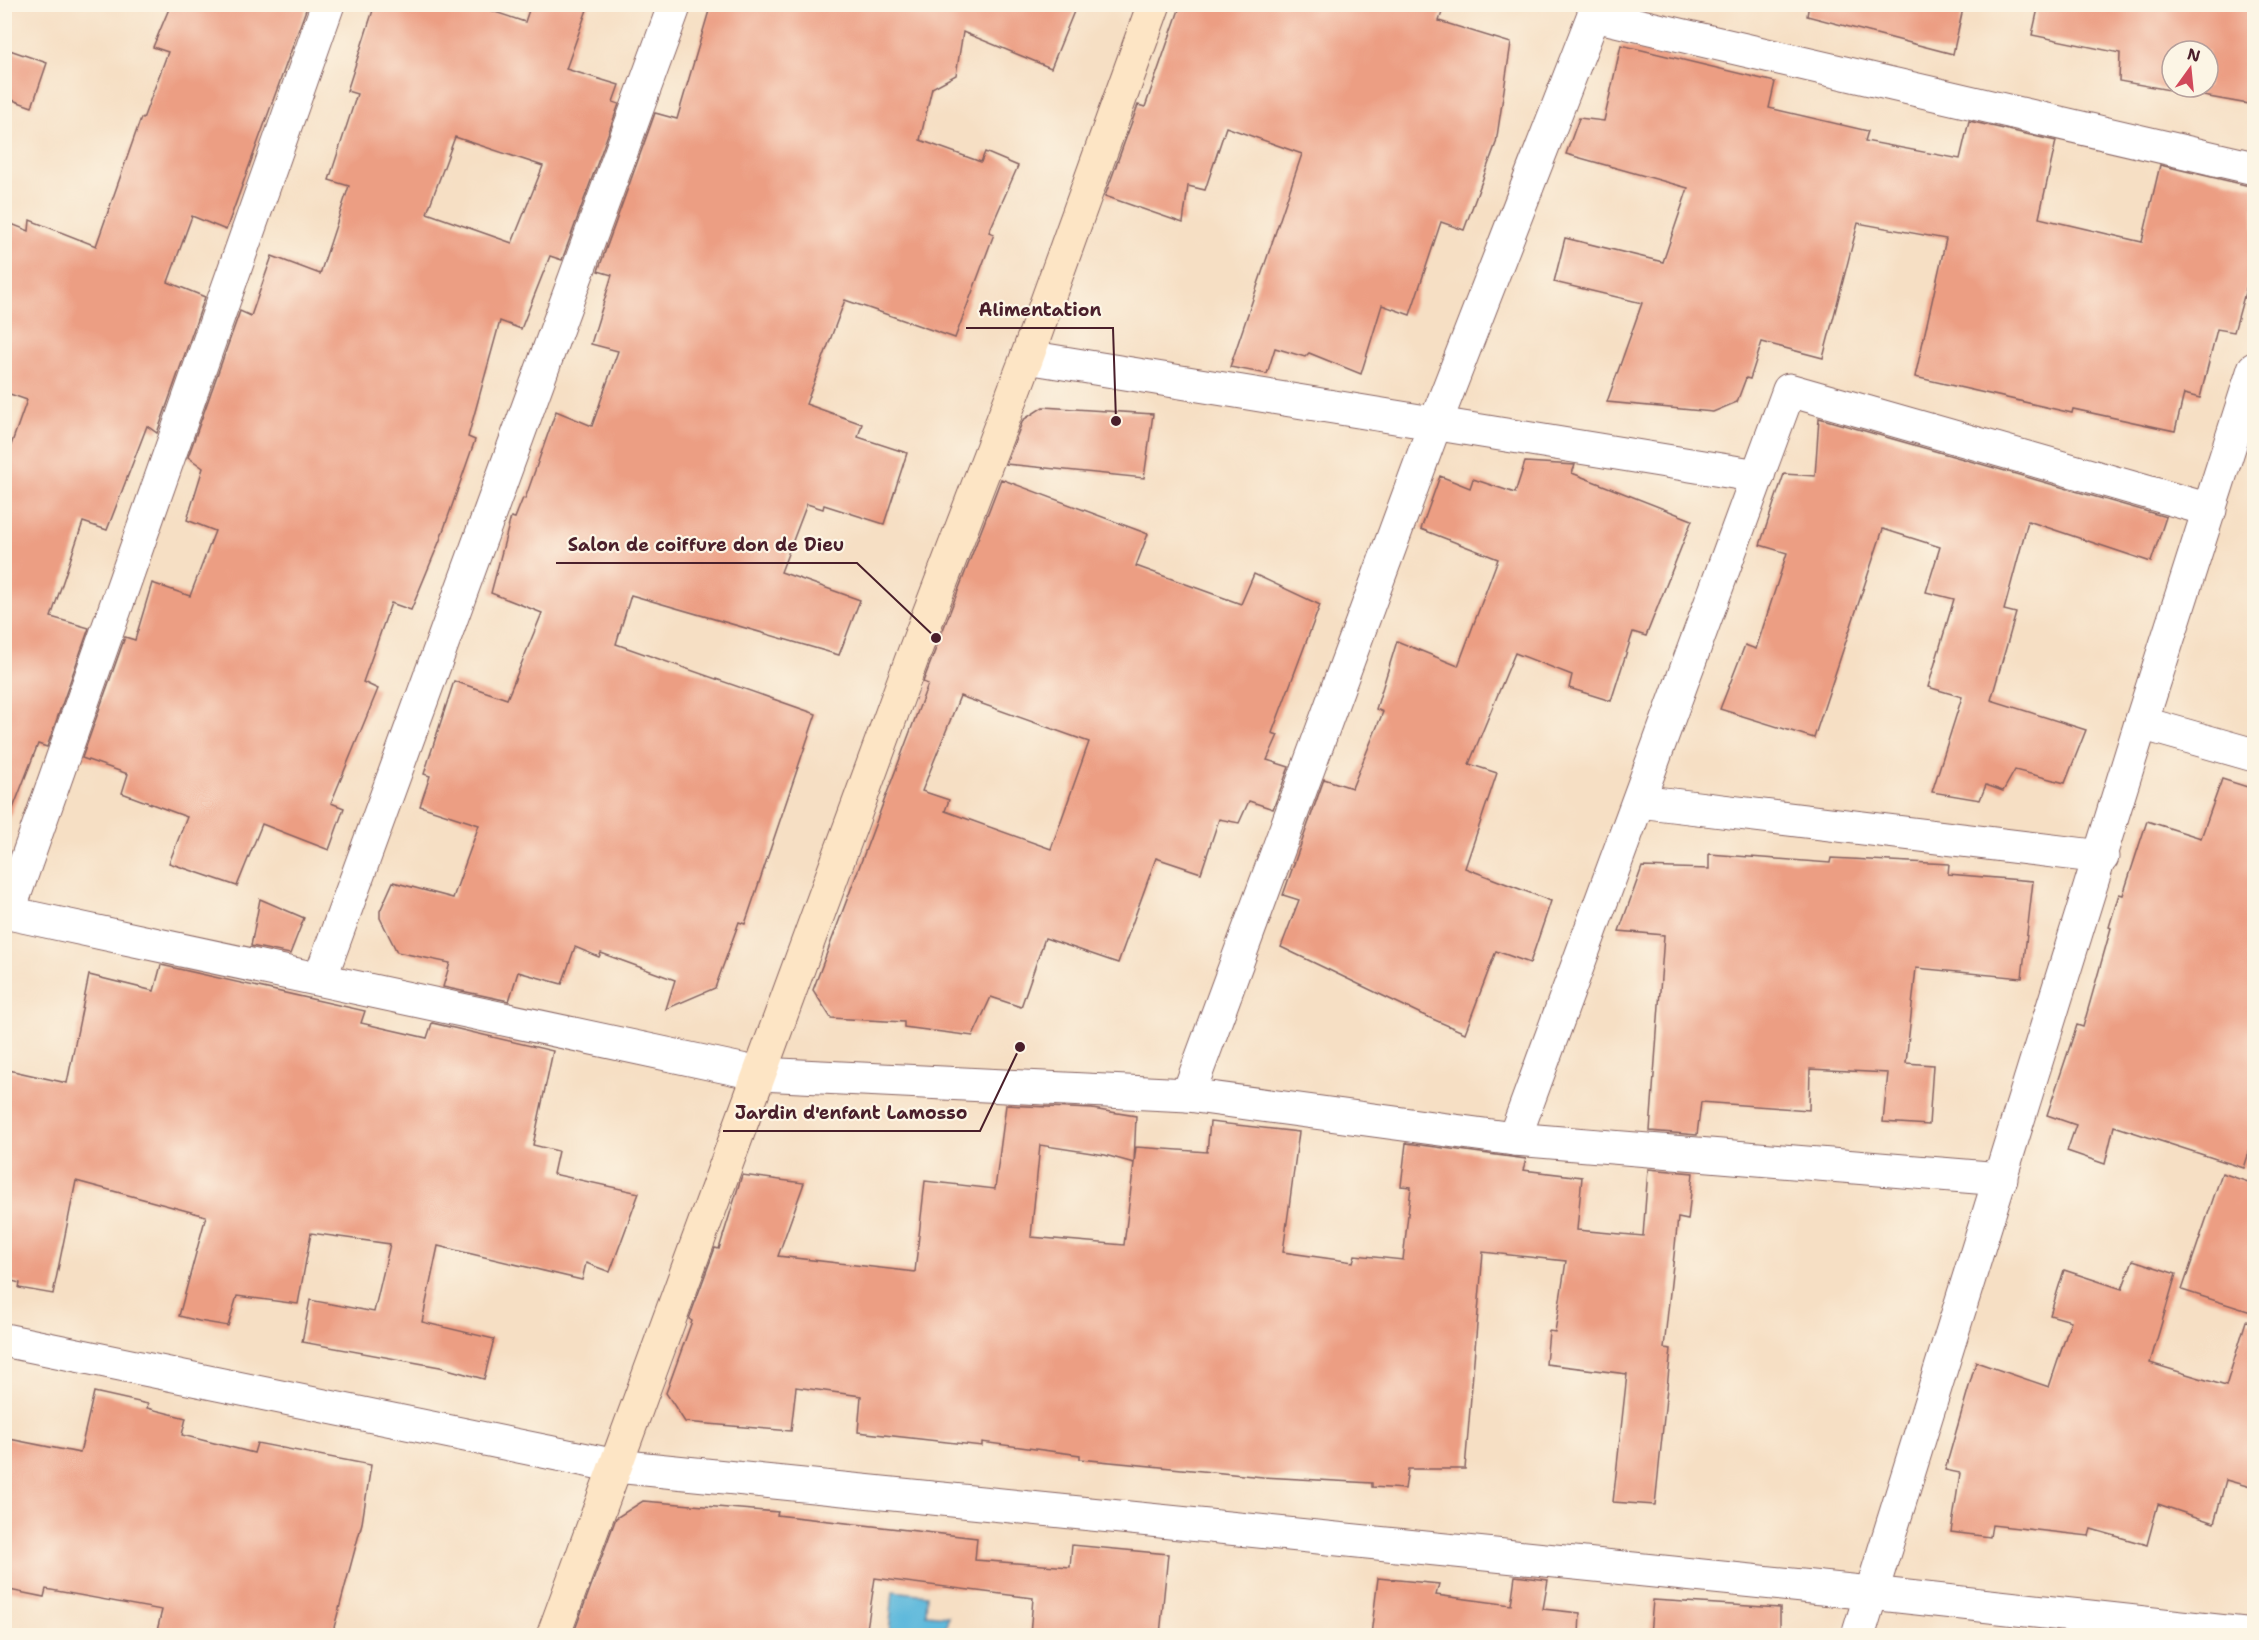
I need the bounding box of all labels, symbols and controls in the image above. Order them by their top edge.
north arrow [2160,39,2220,99]
text: N [2185,43,2203,67]
callout: Alimentation [966,292,1113,328]
text: Alimentation [979,298,1101,322]
callout: Salon de coiffure don de Dieu [556,527,857,563]
text: Salon de coiffure don de Dieu [568,533,844,557]
callout: Jardin d'enfant Lamosso [723,1095,980,1131]
text: Jardin d'enfant Lamosso [735,1101,967,1125]

